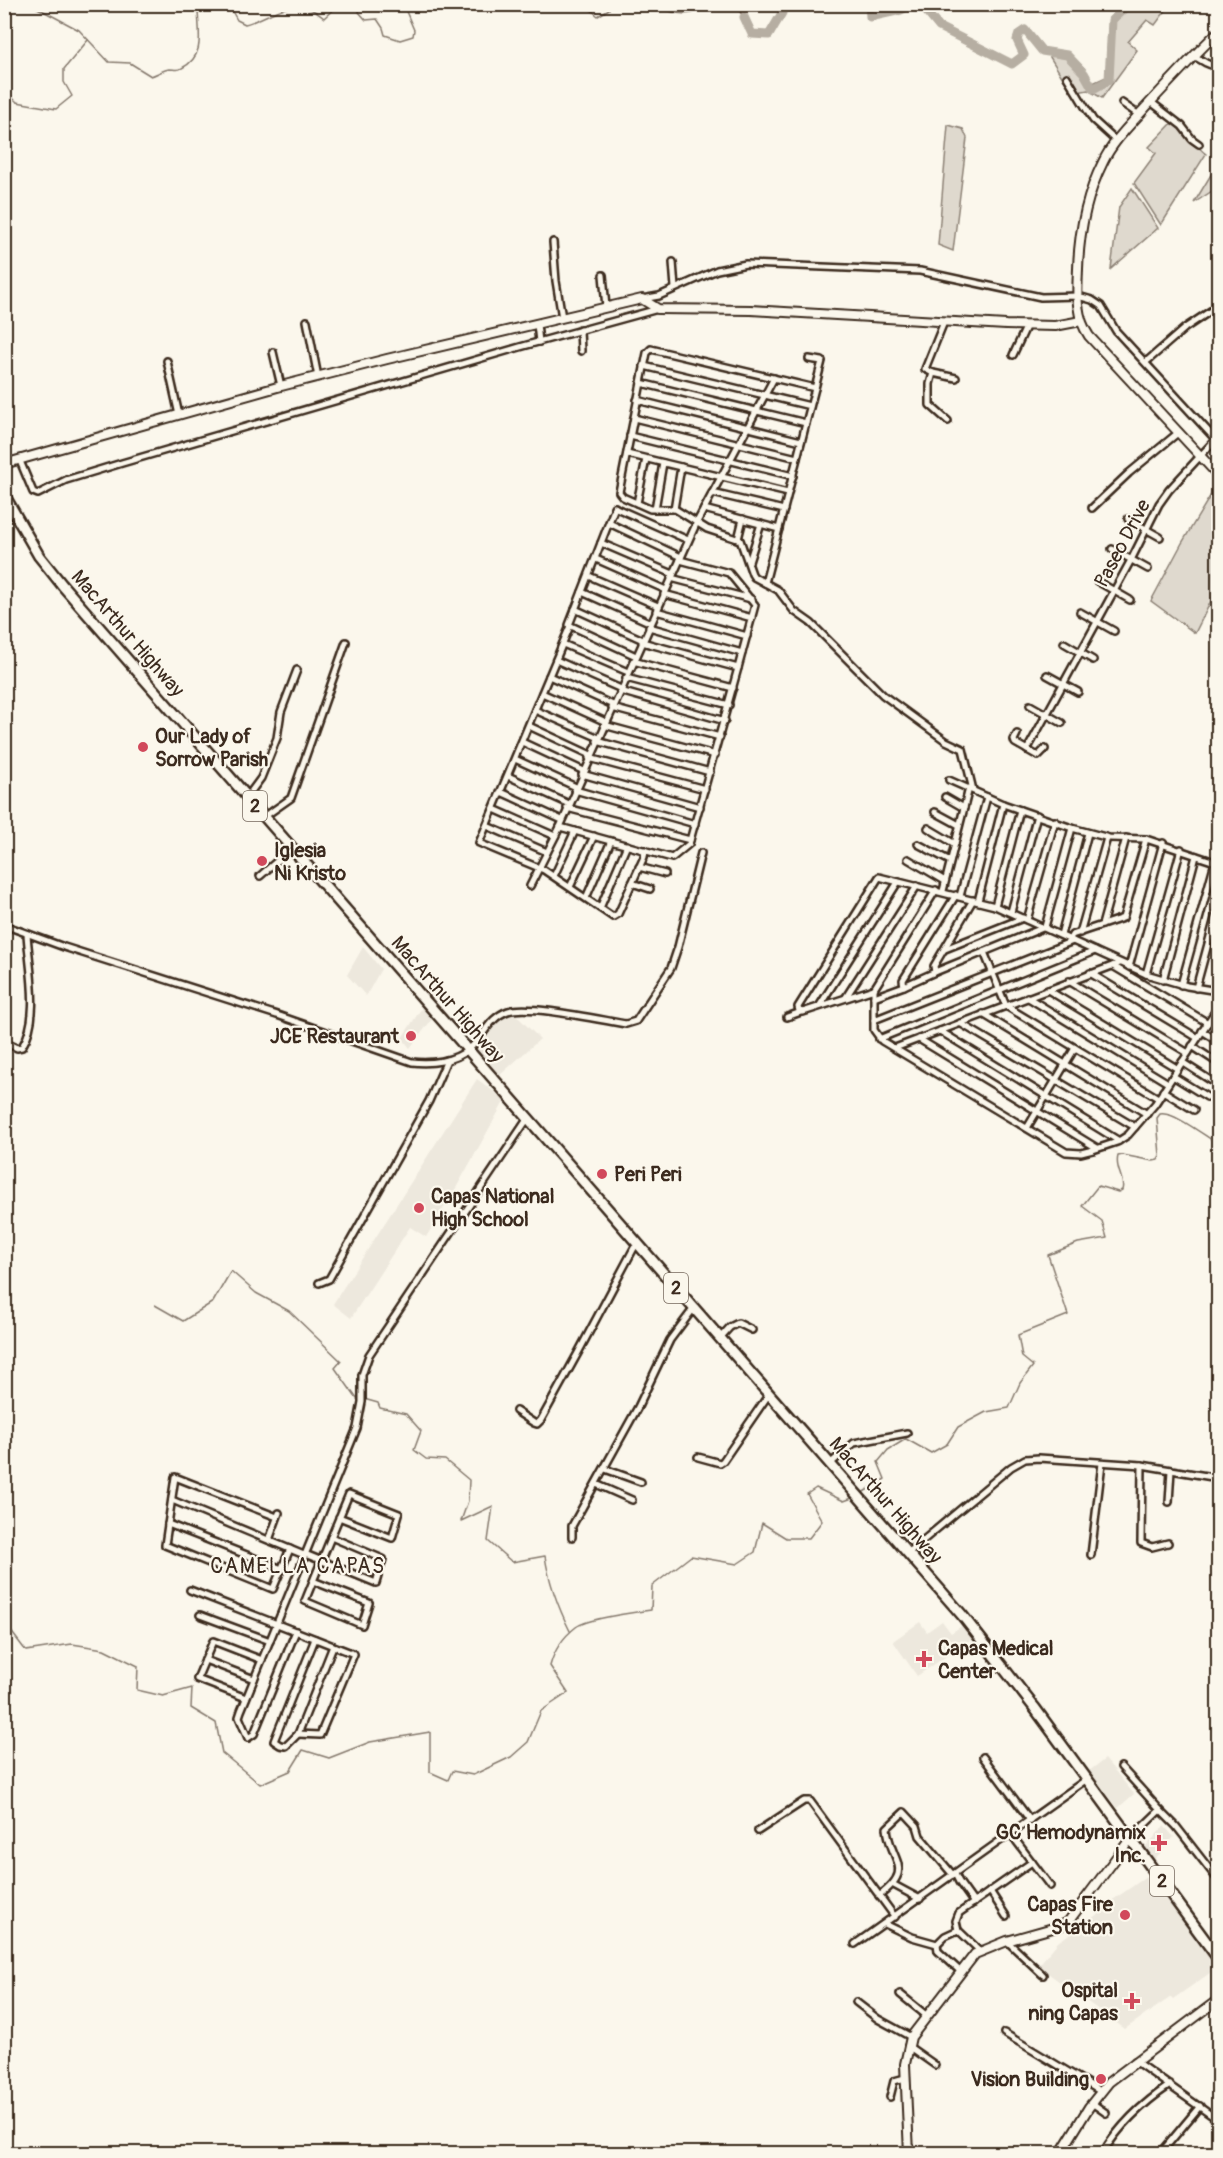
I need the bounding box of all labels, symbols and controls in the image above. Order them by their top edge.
street label: Paseo Drive [1089,495,1156,592]
street label: MacArthur Highway [66,565,190,702]
place label: Our Lady of Sorrow Parish [155,724,268,772]
marker: Our Lady of Sorrow Parish [136,740,150,754]
road number: 2 [243,791,267,821]
place label: Iglesia Ni Kristo [274,838,346,886]
marker: Iglesia Ni Kristo [255,854,269,868]
street label: MacArthur Highway [386,931,510,1068]
place label: JCE Restaurant [270,1024,400,1049]
marker: JCE Restaurant [404,1029,418,1043]
place label: Peri Peri [614,1162,682,1187]
marker: Peri Peri [595,1167,609,1181]
place label: Capas National High School [431,1184,554,1232]
marker: Capas National High School [412,1201,426,1215]
road number: 2 [664,1273,688,1303]
street label: MacArthur Highway [824,1432,948,1569]
district label: CAMELLA CAPAS [210,1553,386,1580]
place label: Capas Medical Center [938,1636,1054,1684]
marker: Capas Medical Center [915,1650,933,1668]
place label: GC Hemodynamix Inc. [996,1820,1146,1868]
marker: GC Hemodynamix Inc. [1150,1834,1168,1852]
road number: 2 [1150,1866,1174,1896]
place label: Capas Fire Station [1027,1892,1114,1940]
marker: Capas Fire Station [1118,1908,1132,1922]
place label: Ospital ning Capas [1028,1978,1118,2026]
marker: Ospital ning Capas [1123,1992,1141,2010]
place label: Vision Building [971,2067,1089,2092]
marker: Vision Building [1094,2072,1108,2086]

